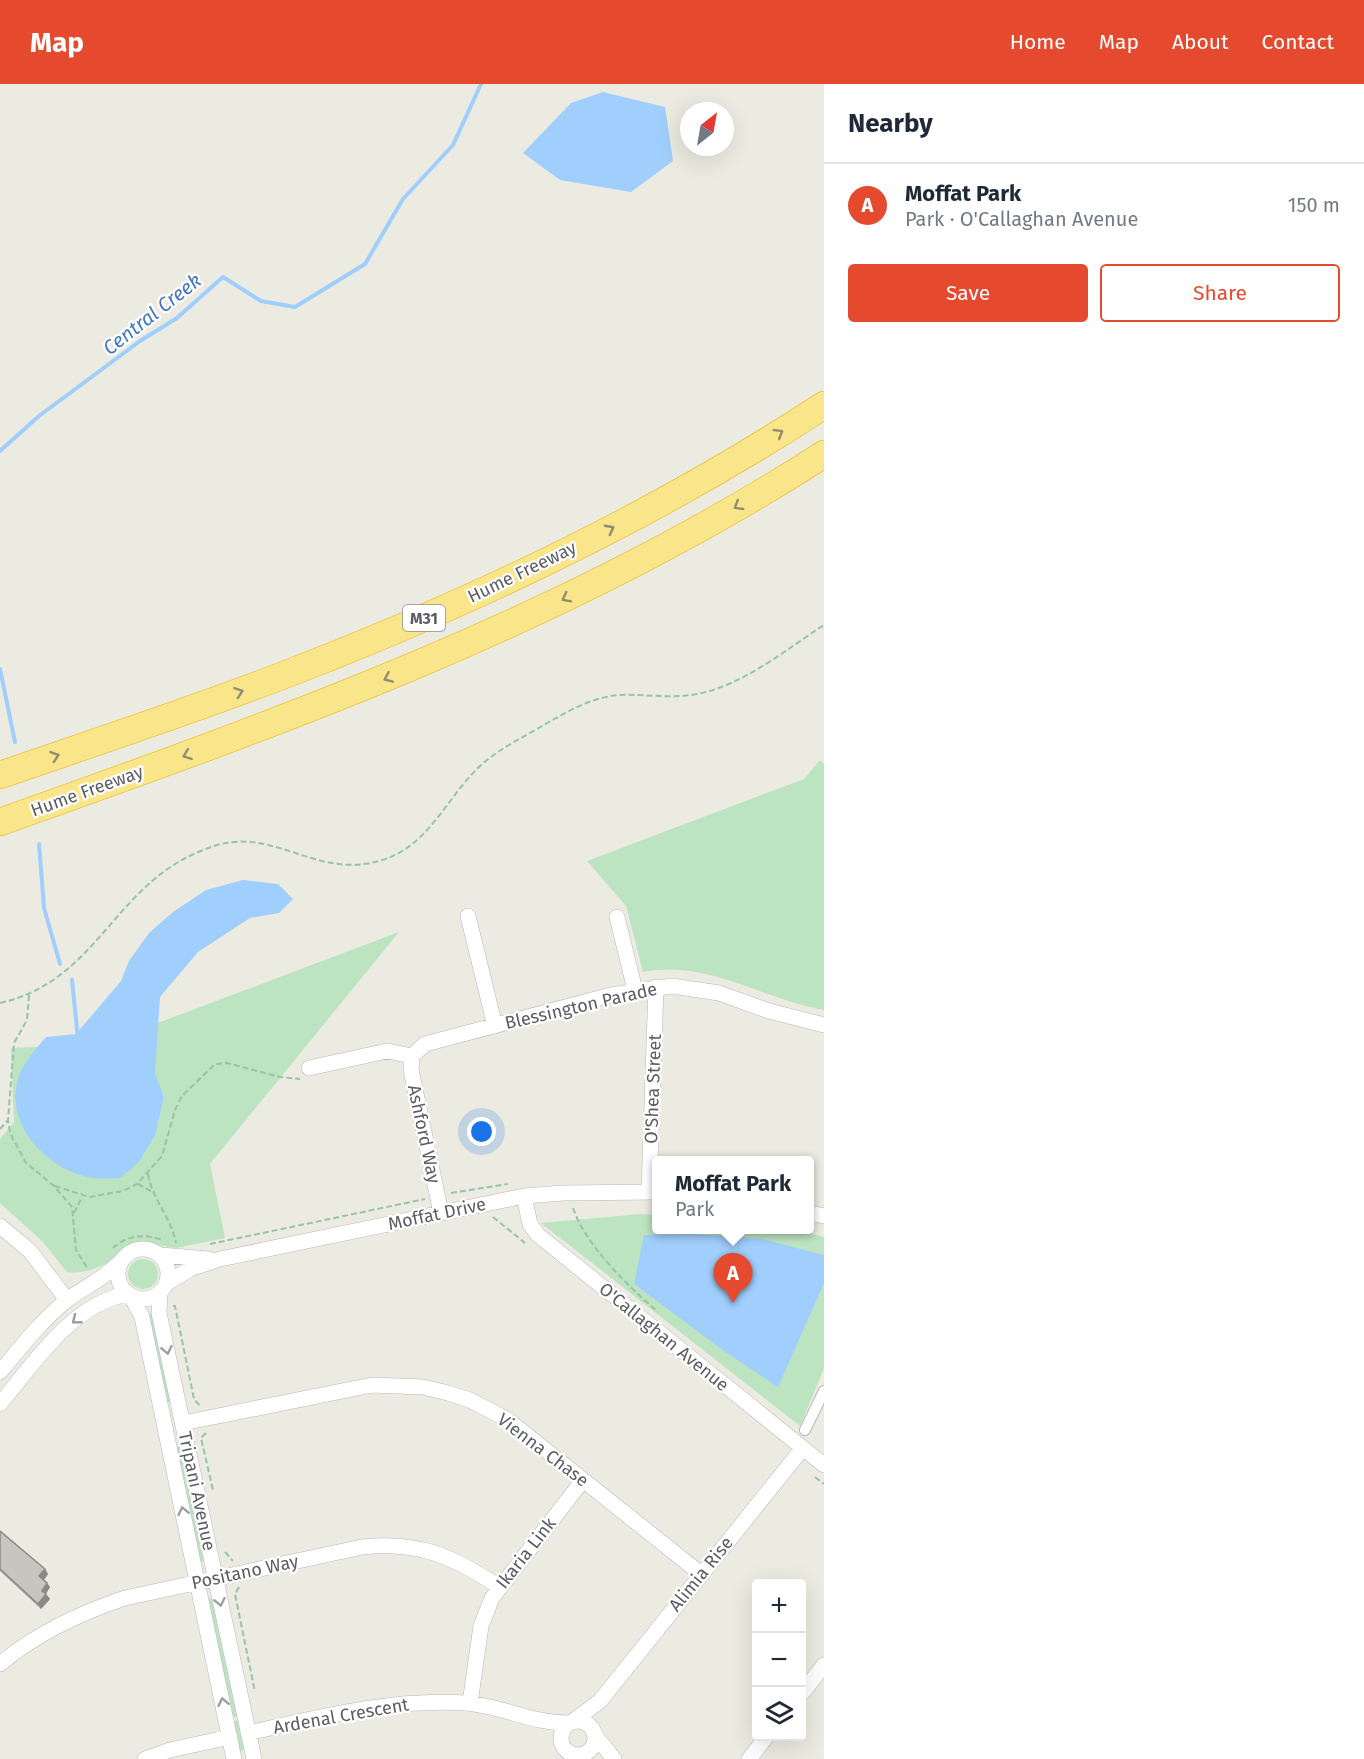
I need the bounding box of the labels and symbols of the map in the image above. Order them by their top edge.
north arrow [680,102,734,156]
water label: Central Creek [98,268,206,360]
one-way arrow [773,428,783,440]
one-way arrow [734,499,744,510]
one-way arrow [604,525,614,536]
street label: Hume Freeway [464,536,580,608]
one-way arrow [562,591,572,602]
road number: M31 [403,605,445,631]
one-way arrow [384,671,395,683]
one-way arrow [233,686,244,699]
one-way arrow [182,748,192,761]
one-way arrow [49,751,60,763]
street label: Hume Freeway [28,760,146,822]
street label: Blessington Parade [503,978,659,1034]
street label: O'Shea Street [640,1033,666,1144]
street label: Ashford Way [403,1083,445,1185]
your location [467,1117,496,1146]
street label: Moffat Drive [386,1193,488,1235]
pin: A [714,1254,752,1303]
street label: O'Callaghan Avenue [595,1278,733,1396]
one-way arrow [72,1313,83,1324]
one-way arrow [160,1345,173,1355]
street label: Vienna Chase [493,1408,593,1492]
street label: Tripani Avenue [174,1429,220,1553]
one-way arrow [177,1506,190,1516]
street label: Ikaria Link [491,1512,561,1593]
street label: Alimia Rise [664,1532,738,1616]
street label: Positano Way [190,1550,301,1594]
one-way arrow [213,1597,226,1607]
street label: Ardenal Crescent [272,1693,411,1739]
one-way arrow [217,1697,230,1707]

